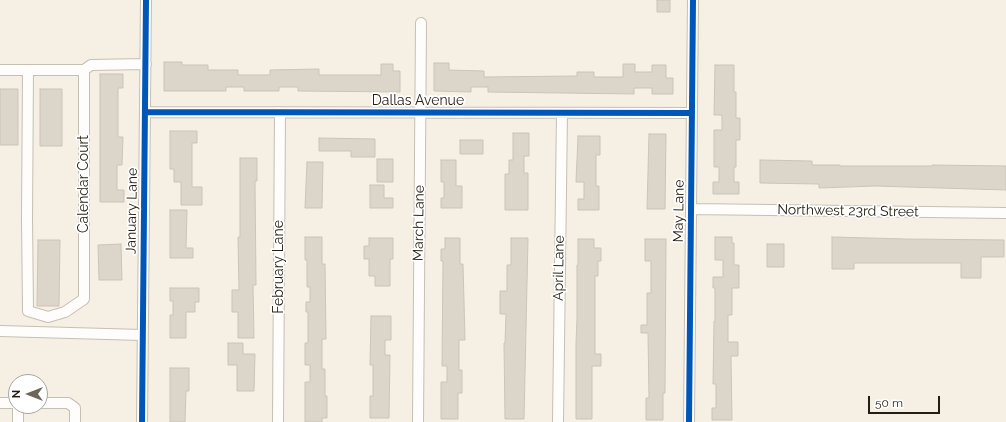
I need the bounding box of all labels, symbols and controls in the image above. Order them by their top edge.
street label: Dallas Avenue [372,93,464,109]
street label: Calendar Court [76,135,92,233]
street label: January Lane [123,168,141,254]
street label: May Lane [670,179,688,243]
street label: March Lane [410,185,428,261]
street label: Northwest 23rd Street [777,201,919,221]
street label: February Lane [271,220,287,314]
street label: April Lane [550,235,568,301]
north arrow [8,374,48,414]
scale bar [870,388,942,414]
text: N [10,390,23,398]
text: 50 m [875,396,903,410]

